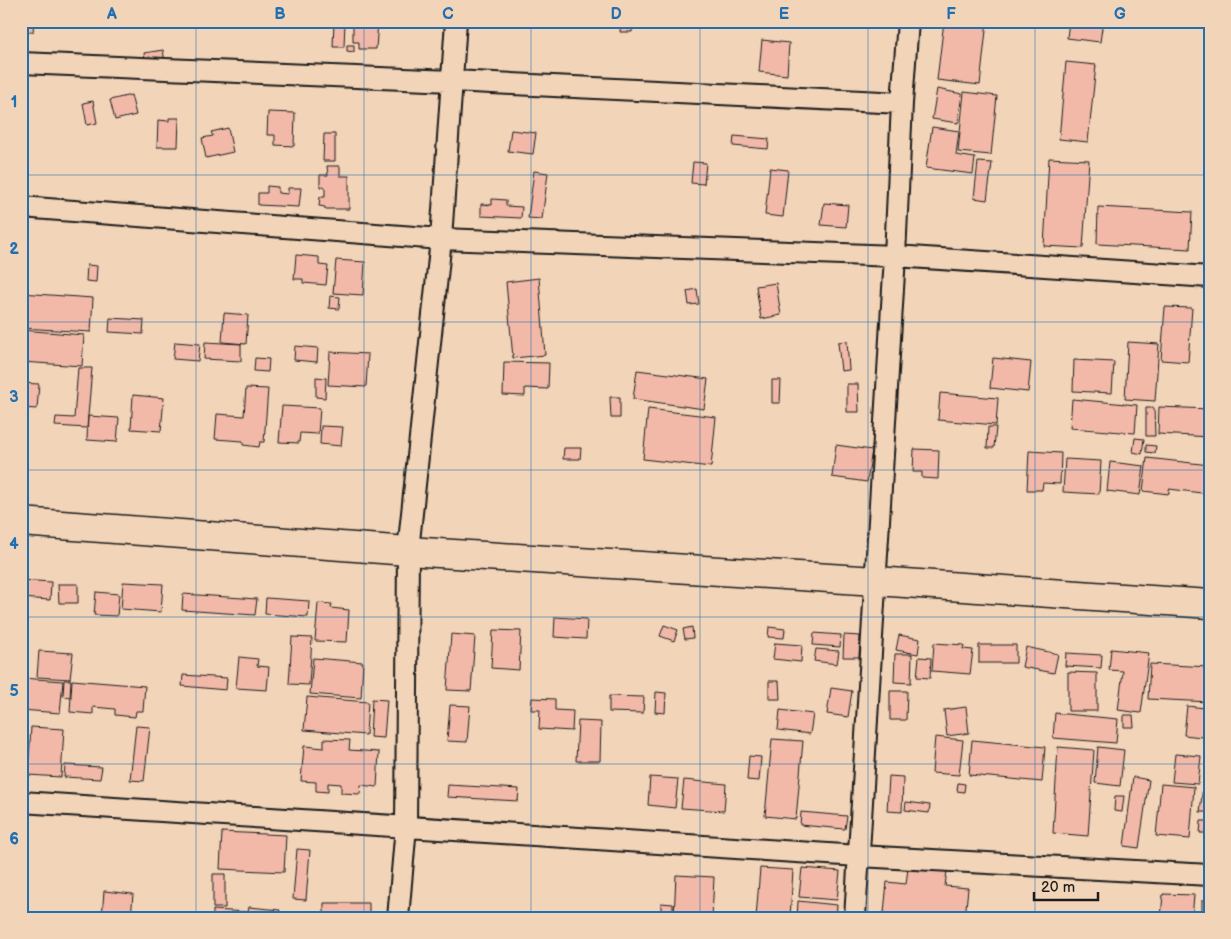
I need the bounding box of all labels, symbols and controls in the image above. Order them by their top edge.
text: A [106,5,117,24]
text: B [274,5,286,24]
text: C [442,5,454,24]
text: D [610,5,622,24]
text: E [779,5,789,24]
text: F [946,5,956,24]
text: G [1114,5,1126,24]
text: 1 [11,93,17,112]
text: 2 [9,240,19,259]
text: 3 [9,388,19,407]
text: 4 [9,535,19,554]
text: 5 [9,682,19,701]
text: 6 [9,830,19,849]
scale bar [1034,869,1097,901]
text: 20 m [1041,878,1075,897]

